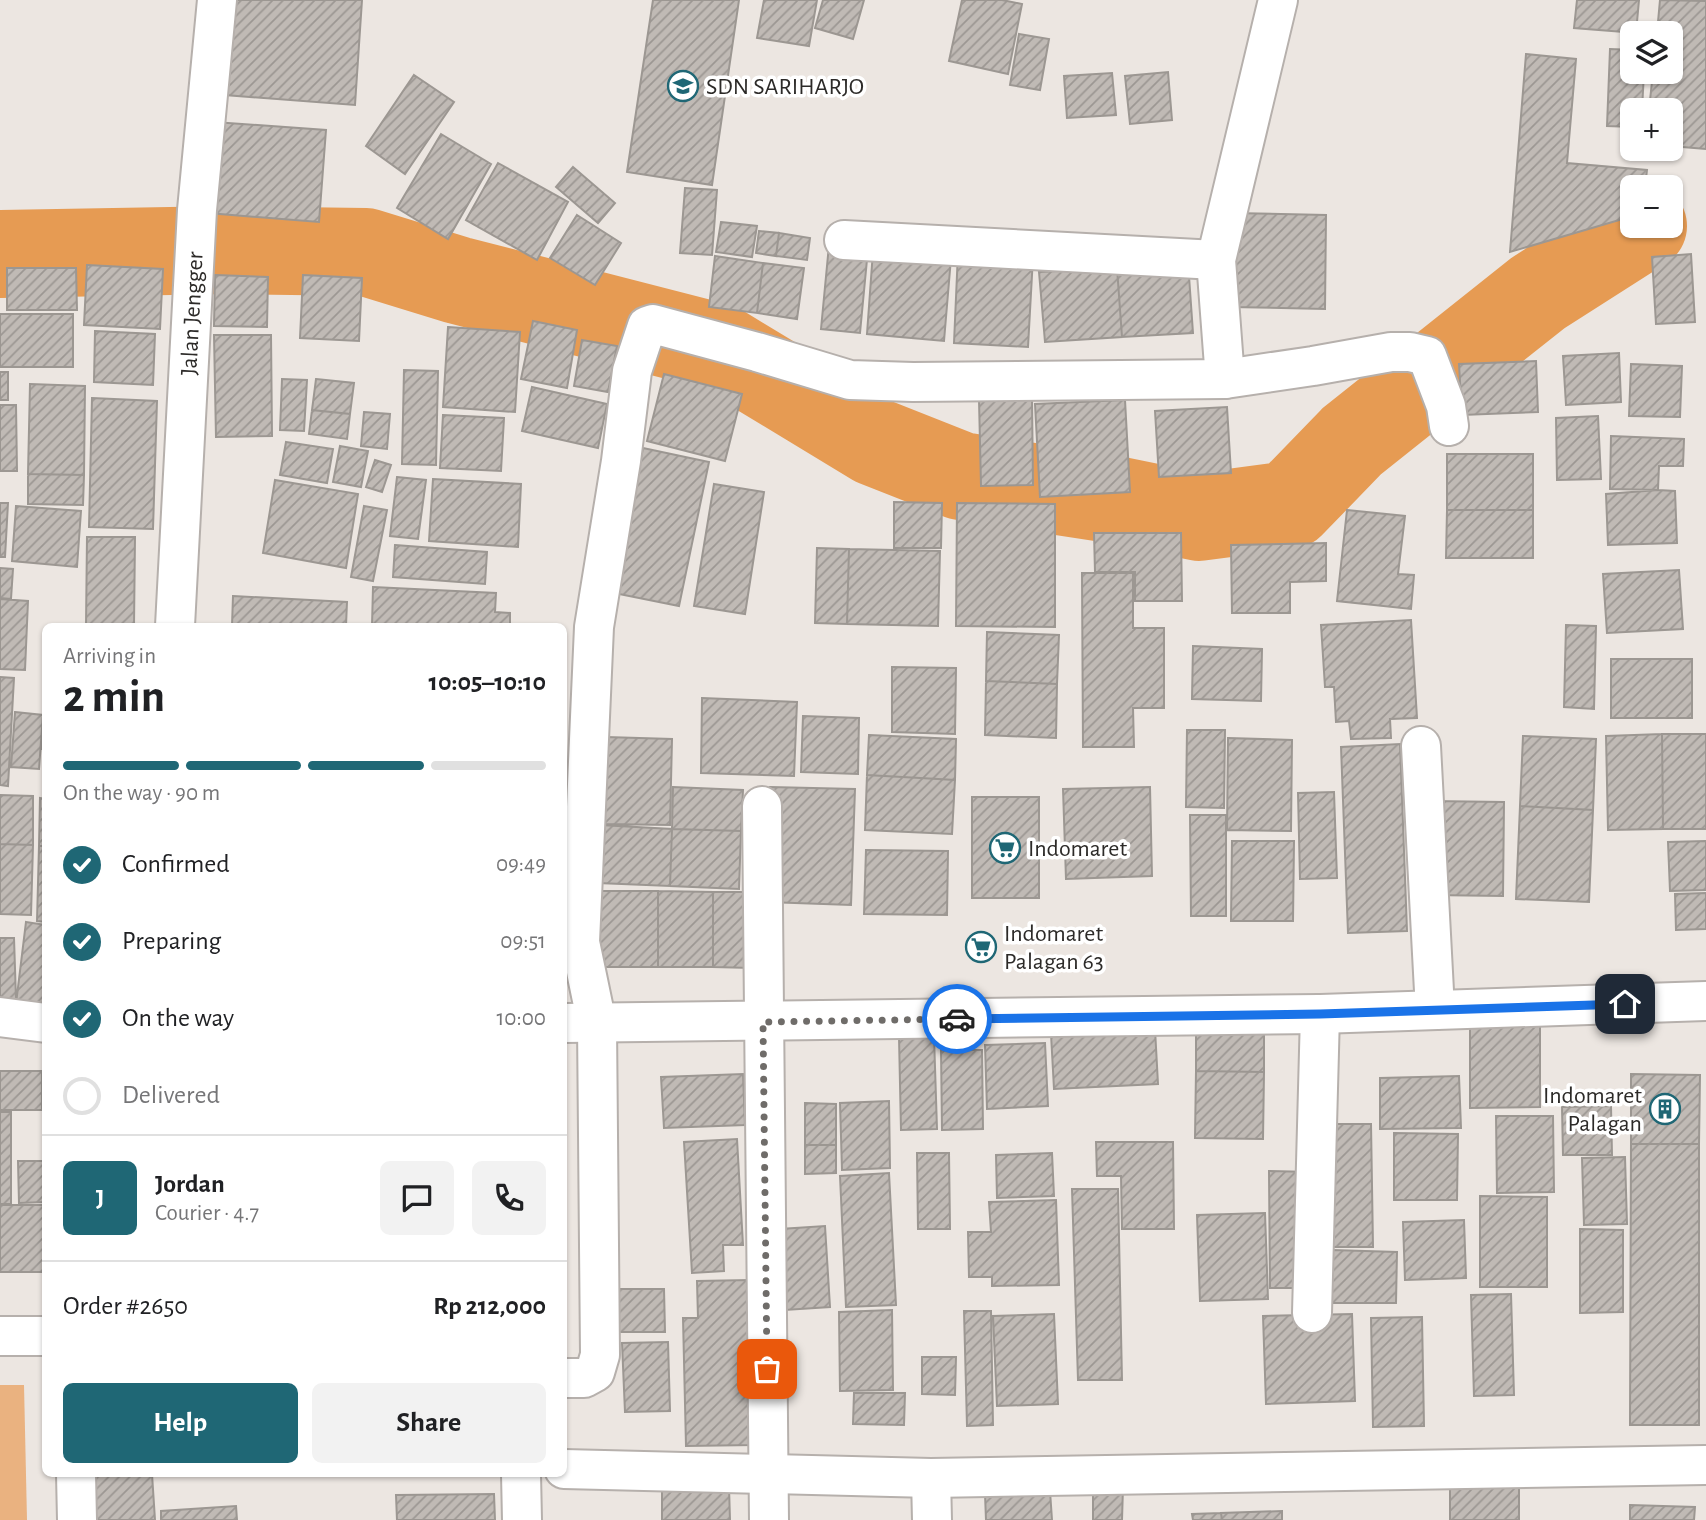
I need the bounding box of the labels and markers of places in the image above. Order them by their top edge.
school or university icon: SDN SARIHARJO [666,69,700,103]
place label: SDN SARIHARJO [706,75,864,99]
supermarket icon: Indomaret [988,831,1022,865]
place label: Indomaret [1028,837,1127,861]
place label: Indomaret Palagan 63 [1004,922,1104,974]
supermarket icon: Indomaret Palagan 63 [964,930,998,964]
pin [1595,974,1655,1034]
place label: Indomaret Palagan [1543,1084,1642,1136]
building icon: Indomaret Palagan [1648,1092,1682,1126]
pin [737,1339,797,1399]

